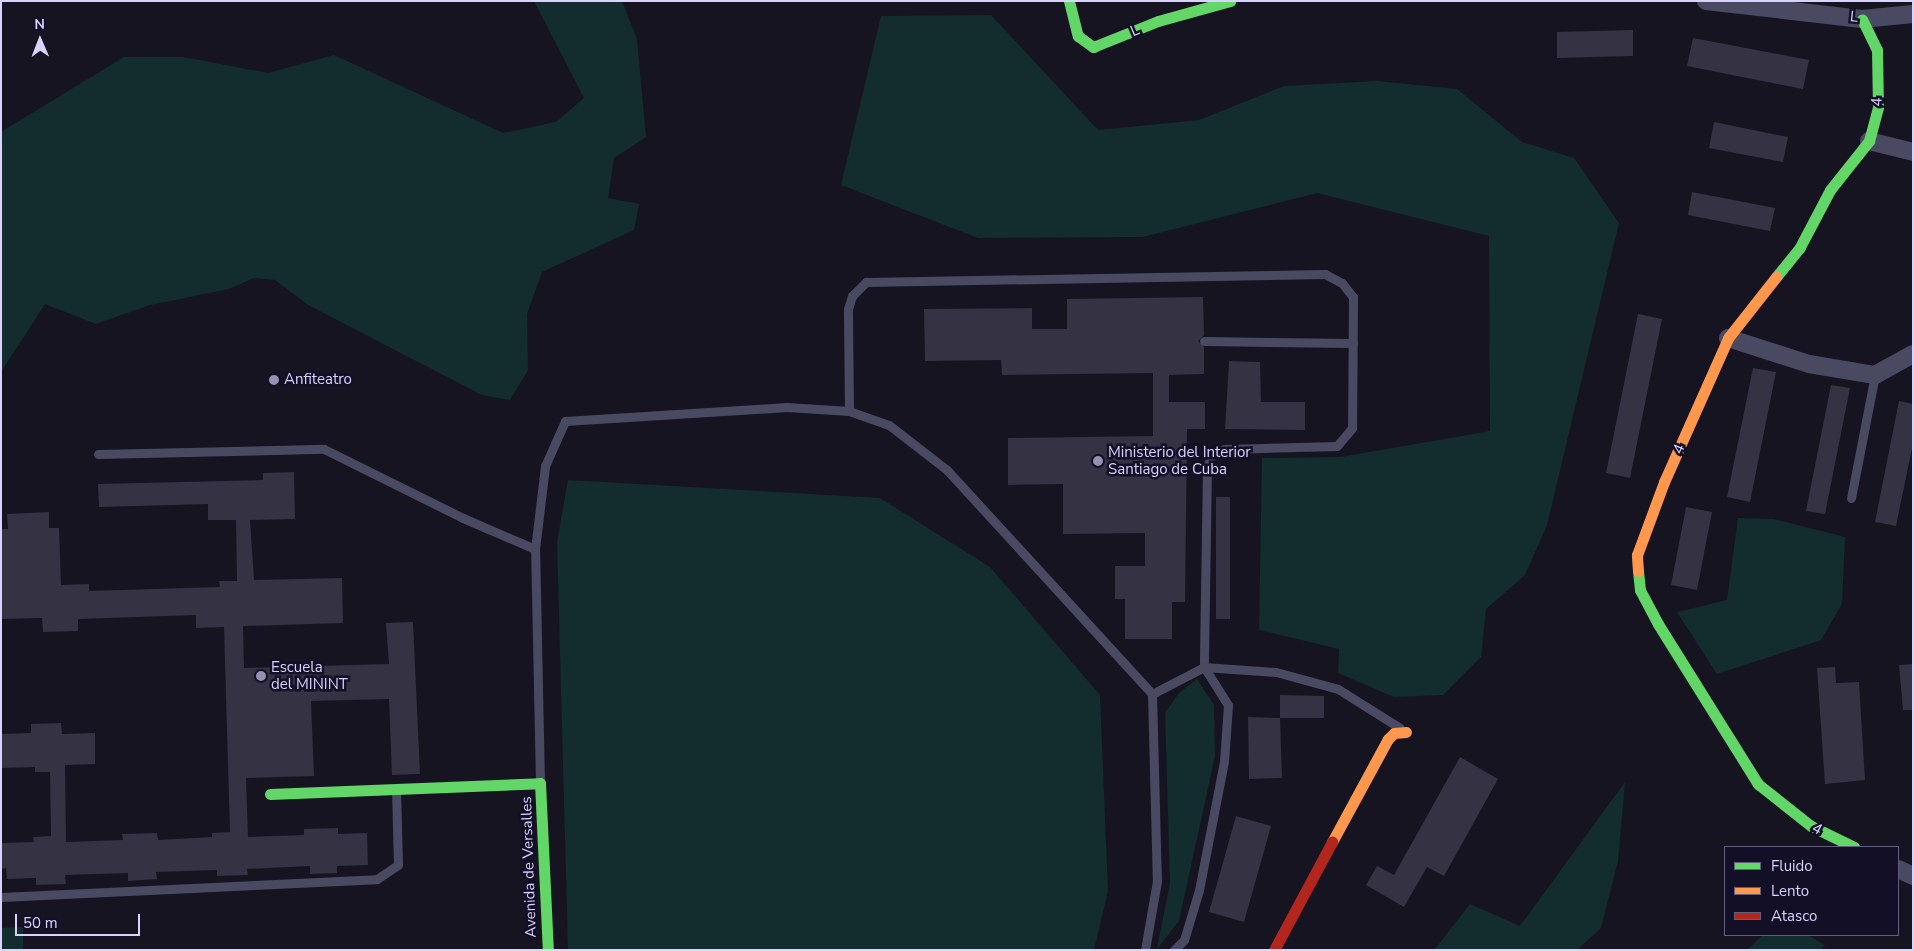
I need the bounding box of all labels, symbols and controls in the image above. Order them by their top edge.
street label: L [1849,8,1859,26]
north arrow [15,15,65,65]
text: N [34,15,45,34]
street label: L [1128,21,1142,41]
street label: 4 [1868,97,1886,107]
place label: Anfiteatro [284,371,352,389]
marker: Anfiteatro [268,374,280,386]
street label: 4 [1669,441,1689,457]
place label: Ministerio del Interior Santiago de Cuba [1108,443,1251,478]
marker: Ministerio del Interior Santiago de Cuba [1092,455,1104,467]
place label: Escuela del MININT [271,658,348,693]
marker: Escuela del MININT [255,670,267,682]
street label: Avenida de Versalles [518,796,540,938]
street label: 4 [1809,819,1825,839]
legend [1724,846,1899,936]
text: Fluido [1771,856,1813,876]
text: Lento [1771,881,1809,901]
scale bar [18,904,142,936]
text: Atasco [1771,906,1817,926]
text: 50 m [23,913,58,933]

